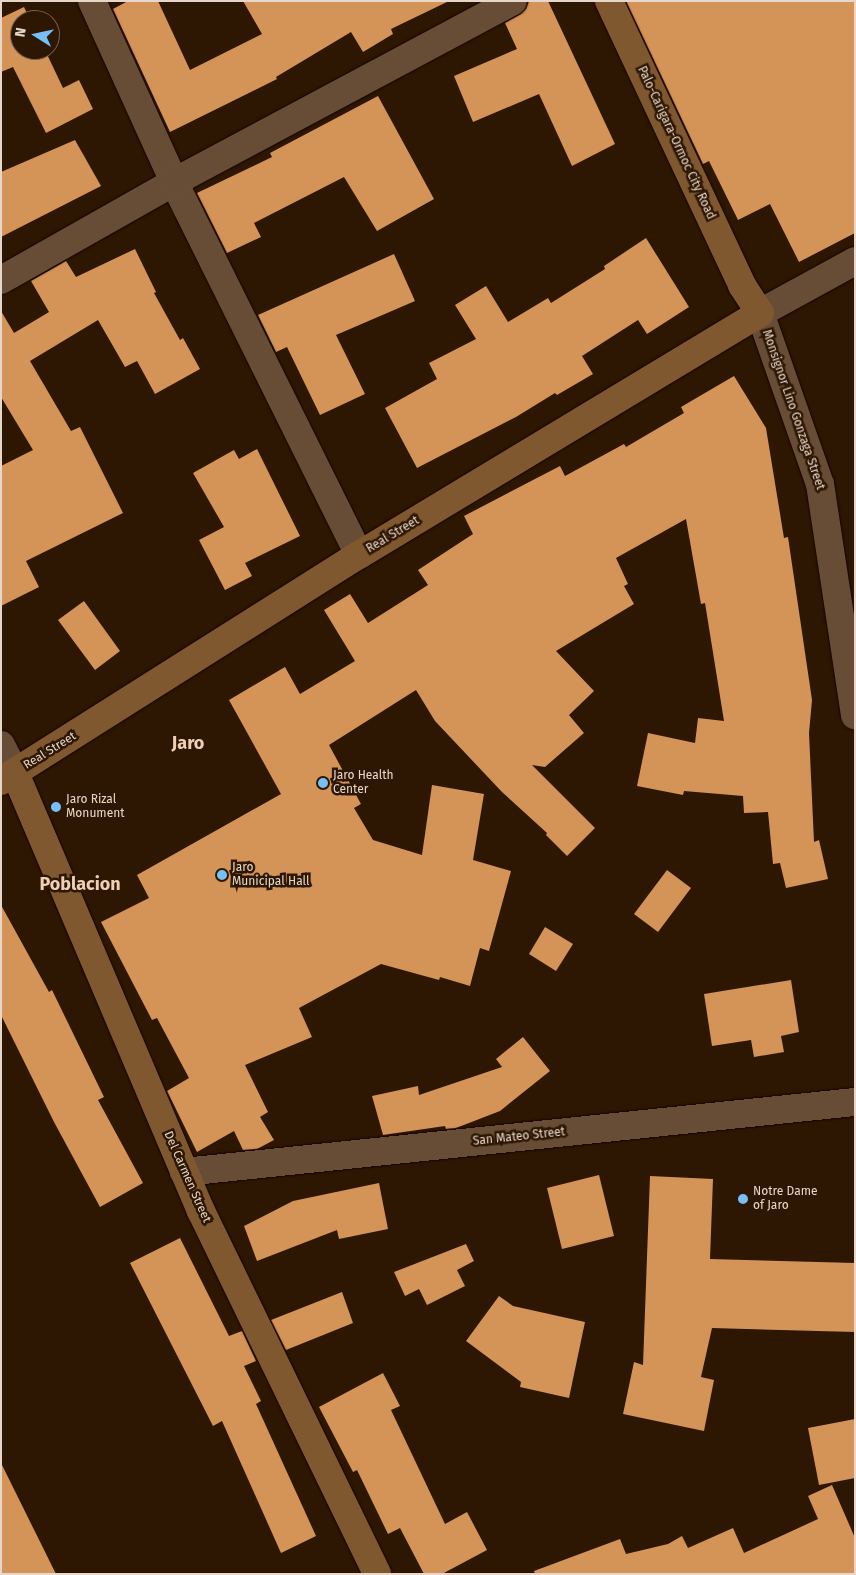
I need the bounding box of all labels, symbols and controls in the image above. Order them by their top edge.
north arrow [10,10,60,60]
text: N [12,26,30,39]
street label: Palo-Carigara-Ormoc City Road [634,64,718,222]
street label: Monsignor Lino Gonzaga Street [759,328,827,492]
street label: Real Street [364,514,422,556]
street label: Real Street [21,729,79,773]
district label: Jaro [172,732,204,754]
place label: Jaro Health Center [333,769,394,797]
marker: Jaro Health Center [317,777,329,789]
place label: Jaro Rizal Monument [66,793,125,821]
marker: Jaro Rizal Monument [50,801,62,813]
place label: Jaro Municipal Hall [232,861,310,889]
marker: Jaro Municipal Hall [216,869,228,881]
district label: Poblacion [39,873,121,895]
street label: San Mateo Street [472,1125,566,1149]
street label: Del Carmen Street [160,1129,214,1225]
place label: Notre Dame of Jaro [753,1185,817,1213]
marker: Notre Dame of Jaro [737,1193,749,1205]

